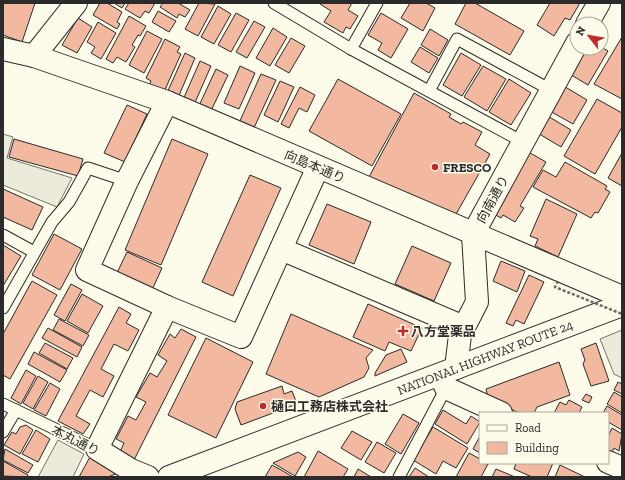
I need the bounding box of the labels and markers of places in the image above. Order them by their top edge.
place label: FRESCO [443,160,491,175]
marker: FRESCO [430,162,440,172]
place label: 八方堂薬品 [411,324,476,339]
marker: 八方堂薬品 [398,326,408,336]
place label: 樋口工務店株式会社 [271,399,388,414]
marker: 樋口工務店株式会社 [258,401,268,411]

